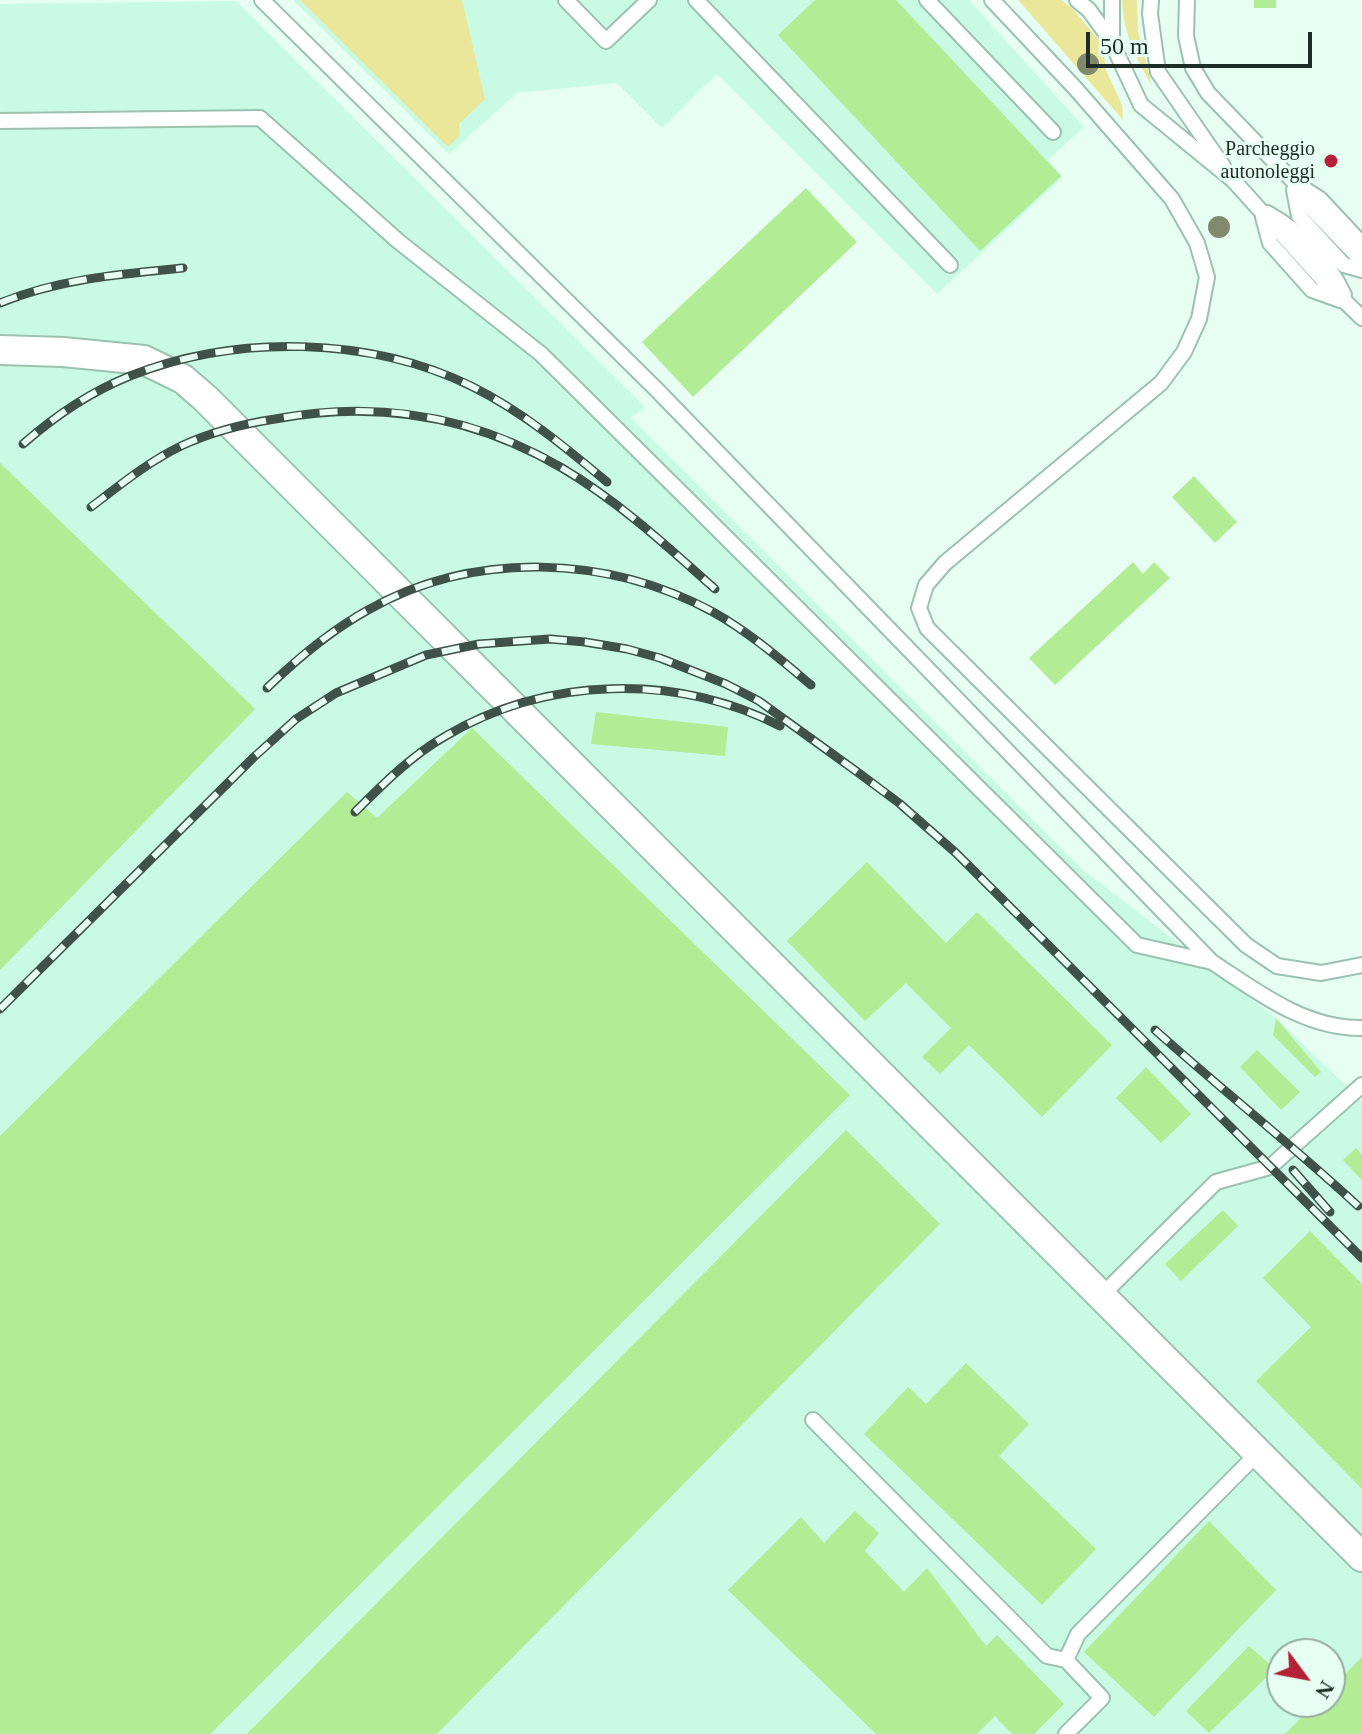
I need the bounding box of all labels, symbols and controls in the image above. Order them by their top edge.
scale bar [1090,16,1316,66]
text: 50 m [1100,33,1149,59]
place label: Parcheggio autonoleggi [1221,138,1315,185]
marker: Parcheggio autonoleggi [1322,152,1340,170]
north arrow [1266,1638,1346,1718]
text: N [1310,1677,1340,1703]

